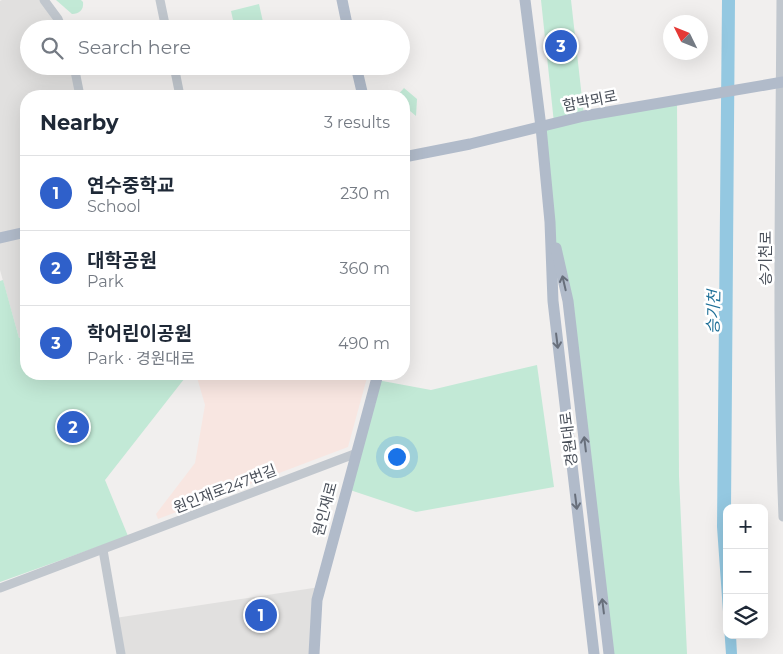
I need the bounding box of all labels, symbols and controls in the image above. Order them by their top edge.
north arrow [663,15,708,60]
search box [20,20,410,75]
pin: 3 [545,27,577,65]
icon: search [38,34,66,62]
text: Search here [78,36,191,59]
street label: 함박뫼로 [561,86,619,115]
text: Nearby [40,110,119,135]
text: 3 results [324,113,390,132]
text: 연수중학교 [87,174,174,197]
text: 1 [53,184,59,203]
text: 230 m [340,184,390,203]
text: School [87,197,141,216]
street label: 승기천로 [756,230,775,286]
text: 대학공원 [87,249,157,272]
text: 2 [51,259,61,278]
text: 360 m [339,259,390,278]
text: Park [87,272,124,291]
one-way arrow [559,276,568,292]
water label: 승기천 [704,287,723,334]
text: 학어린이공원 [87,322,192,345]
one-way arrow [552,332,562,348]
text: 3 [51,334,61,353]
text: 490 m [338,334,390,353]
text: Park · 경원대로 [87,349,195,368]
pin: 2 [57,408,89,446]
street label: 경원대로 [556,411,581,468]
one-way arrow [580,436,590,452]
your location [384,444,410,470]
street label: 원인재로247번길 [171,460,279,517]
street label: 원인재로 [308,480,341,538]
one-way arrow [571,494,581,510]
map controls [723,504,768,639]
button: + [723,504,768,549]
button: − [723,549,768,594]
button: layers [723,594,768,639]
pin: 1 [245,596,277,634]
one-way arrow [598,598,608,614]

